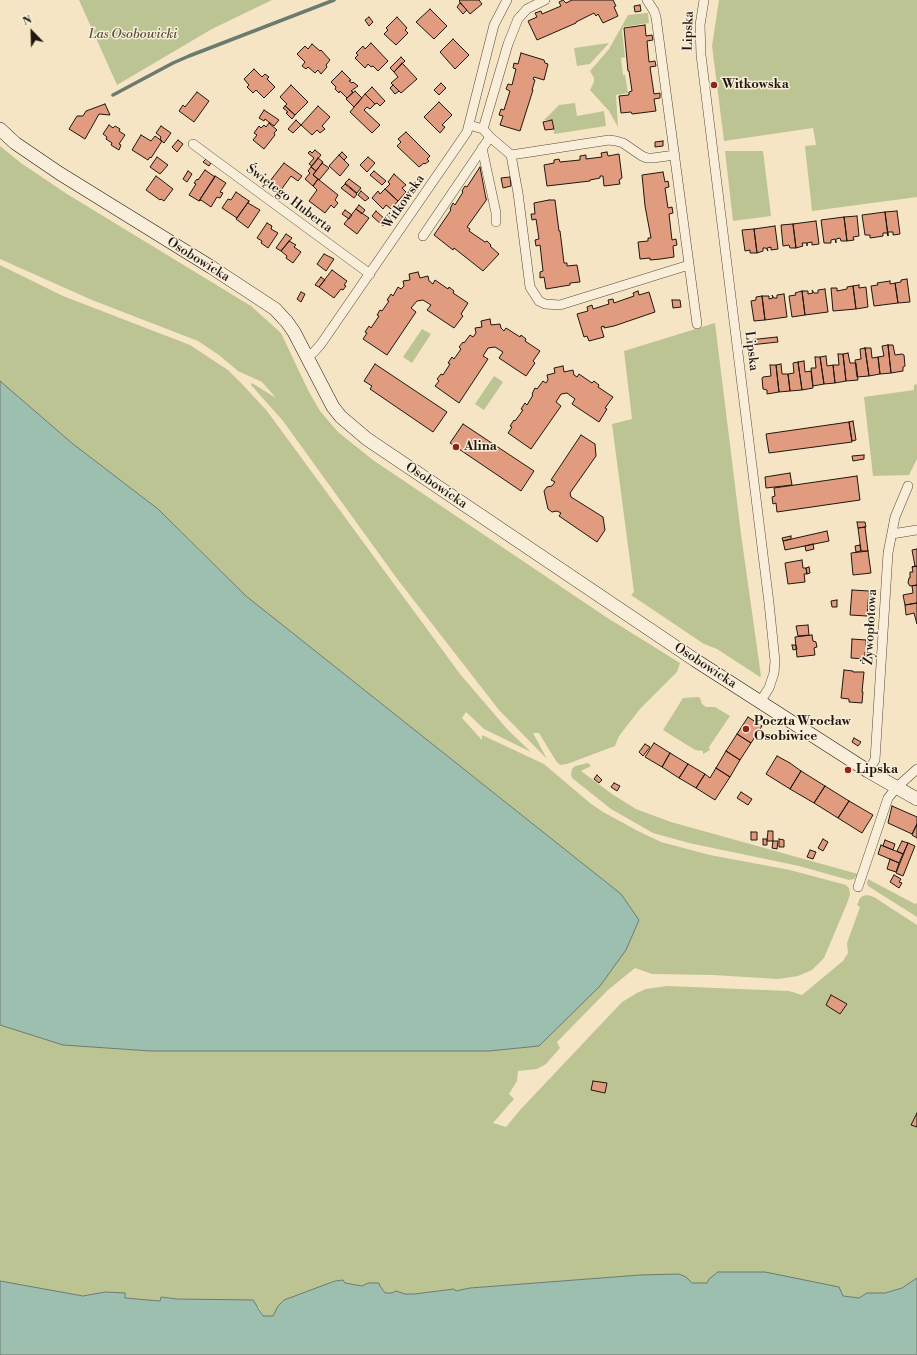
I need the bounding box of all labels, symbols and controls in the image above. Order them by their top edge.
street label: Lipska [681,11,697,51]
north arrow [12,12,52,52]
text: N [21,13,34,29]
park label: Las Osobowicki [89,27,177,43]
place label: Witkowska [722,77,789,93]
marker: Witkowska [709,80,719,90]
street label: Świętego Huberta [243,161,335,237]
street label: Witkowska [380,172,428,232]
street label: Osobowicka [164,235,232,285]
street label: Lipska [741,330,761,372]
place label: Alina [464,439,497,455]
marker: Alina [451,442,461,452]
street label: Osobowicka [402,460,470,512]
street label: Żywopłotowa [861,589,881,665]
street label: Osobowicka [671,640,739,692]
place label: Poczta Wrocław Osobiwice [754,714,851,745]
marker: Poczta Wrocław Osobiwice [741,724,751,734]
place label: Lipska [856,762,898,778]
marker: Lipska [843,765,853,775]

